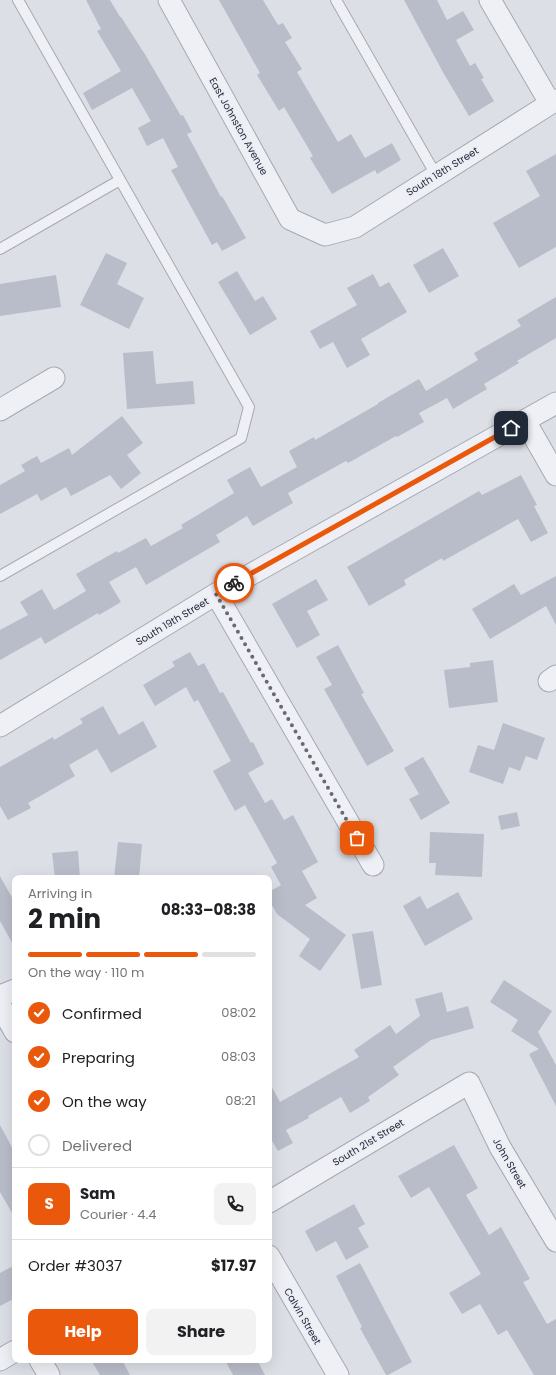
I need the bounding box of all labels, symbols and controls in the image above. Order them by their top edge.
street label: East Johnston Avenue [205,75,272,178]
street label: South 18th Street [403,143,482,200]
pin [494,411,528,445]
icon: home [500,417,522,439]
courier [214,563,254,603]
icon: bike [223,572,245,594]
street label: South 19th Street [133,593,212,649]
pin [340,821,374,855]
icon: bag [346,827,368,849]
text: Arriving in [28,884,92,903]
text: 08:33–08:38 [161,899,256,920]
text: 2 min [28,901,101,937]
text: On the way · 110 m [28,963,144,982]
icon: check [28,1002,50,1024]
text: Confirmed [62,1003,142,1024]
text: 08:02 [221,1003,256,1022]
icon: check [28,1046,50,1068]
text: Preparing [62,1047,135,1068]
text: 08:03 [221,1047,256,1066]
icon: check [28,1090,50,1112]
text: On the way [62,1091,147,1112]
text: 08:21 [225,1091,256,1110]
street label: South 21st Street [330,1115,407,1170]
text: Delivered [62,1135,132,1156]
street label: John Street [489,1135,530,1192]
text: Sam [80,1183,115,1204]
button: phone [214,1183,256,1225]
text: S [44,1193,54,1214]
text: Courier · 4.4 [80,1205,156,1224]
text: Order #3037 [28,1255,122,1276]
text: $17.97 [211,1255,256,1276]
street label: Calvin Street [280,1285,325,1348]
button: Help [28,1309,138,1355]
button: Share [146,1309,256,1355]

